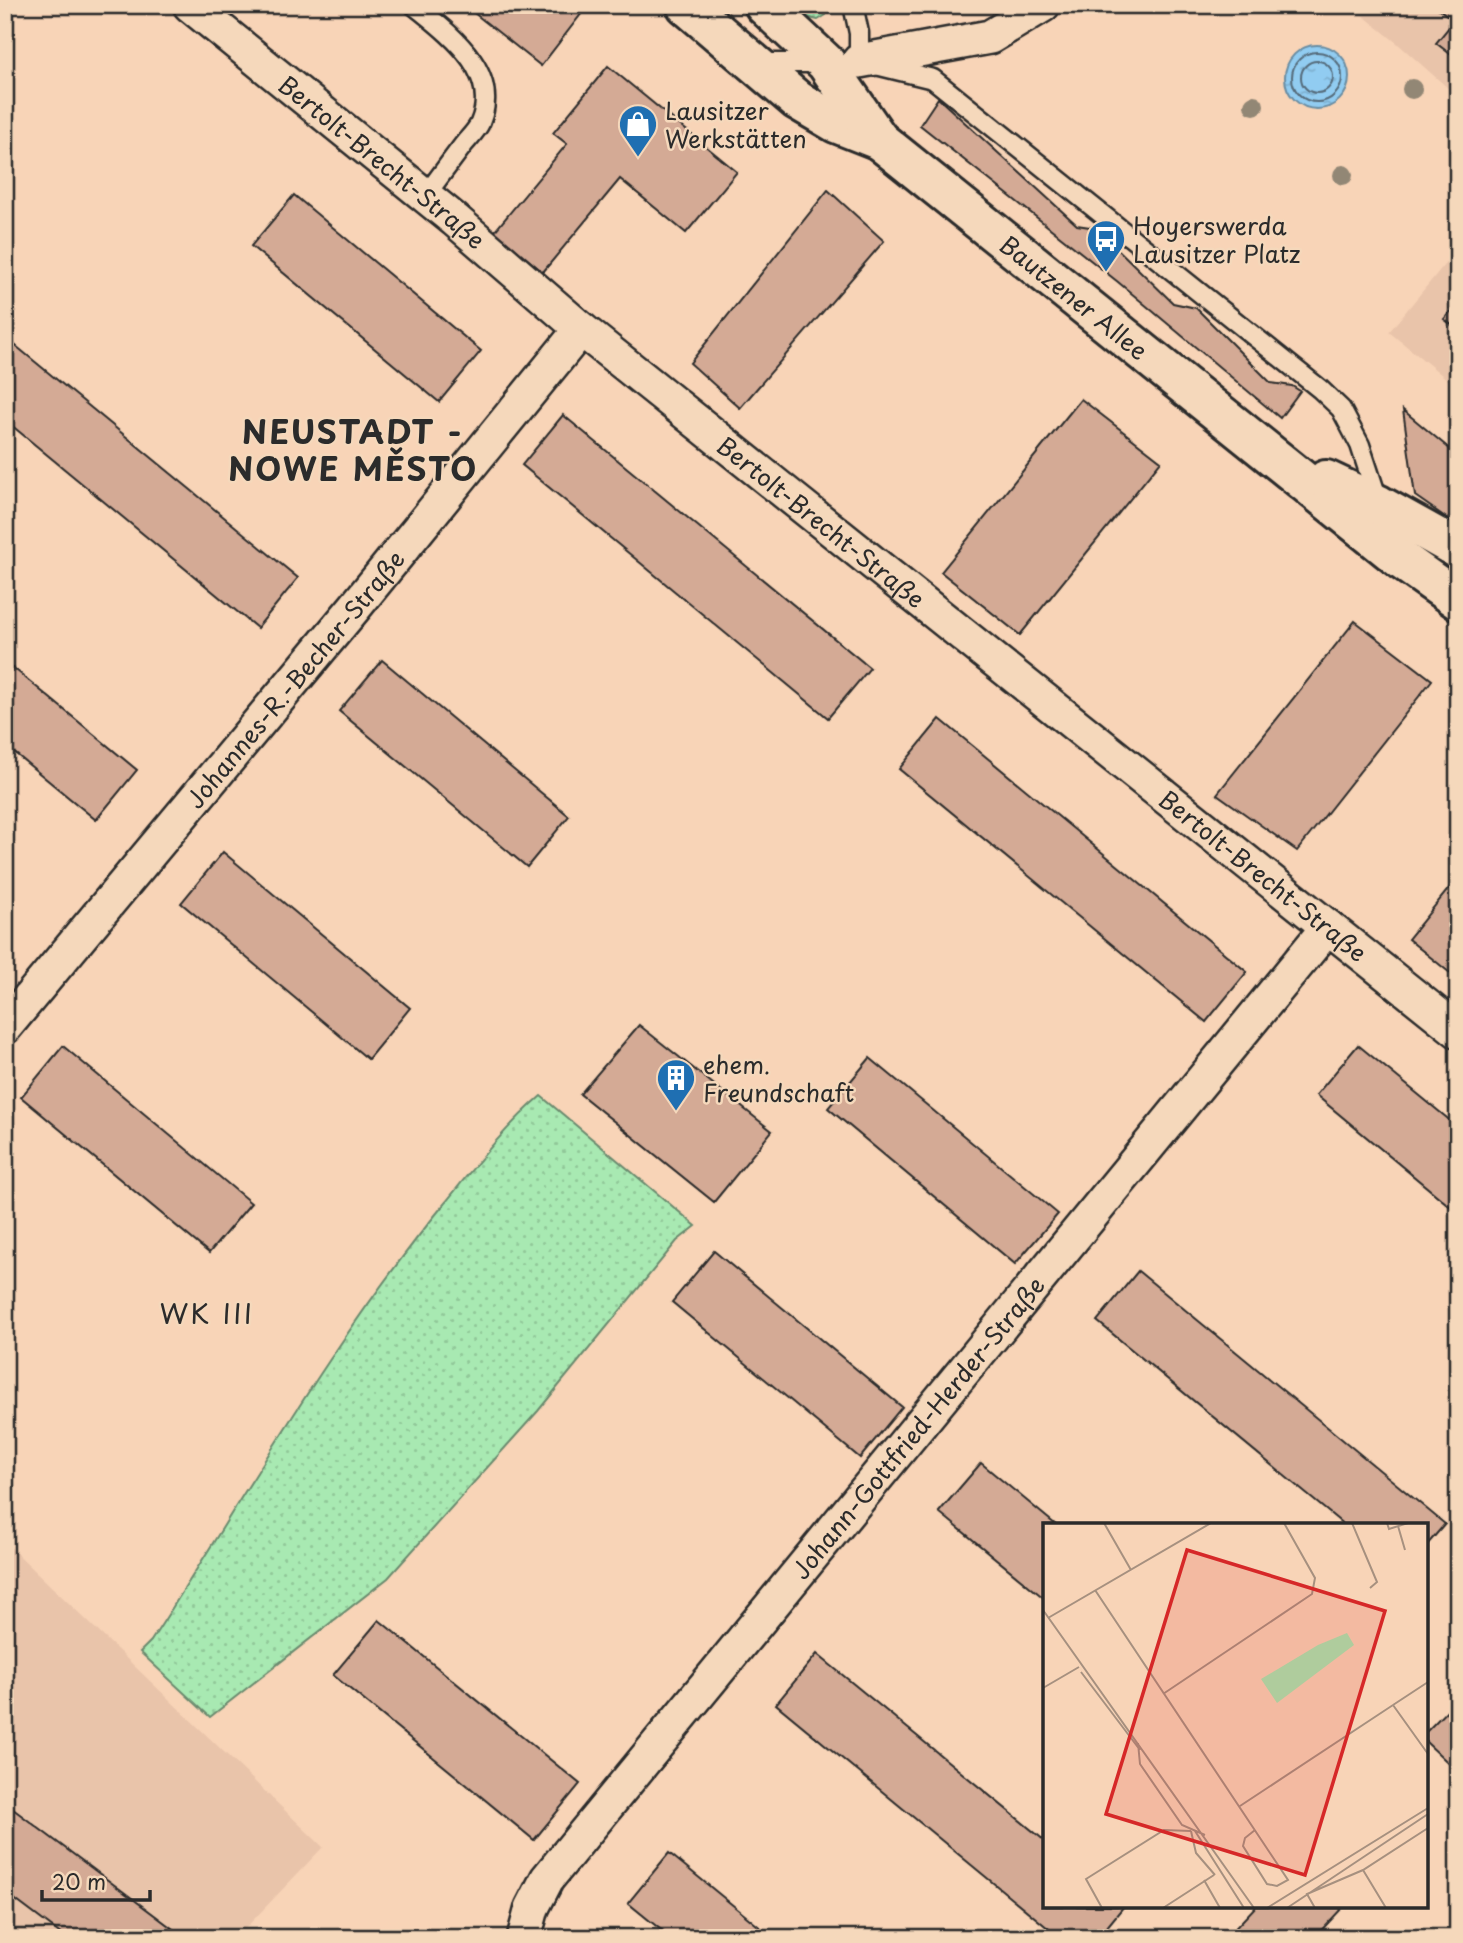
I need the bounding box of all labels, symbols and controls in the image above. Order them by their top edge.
street label: Bertolt-Brecht-Straße [271,66,494,257]
place label: Lausitzer Werkstätten [665,92,807,156]
shop icon: Lausitzer Werkstätten [617,103,659,158]
place label: Hoyerswerda Lausitzer Platz [1133,207,1300,271]
bus stop icon: Hoyerswerda Lausitzer Platz [1085,218,1127,273]
street label: Bautzener Allee [993,226,1156,368]
district label: NEUSTADT - NOWE MĚSTO [228,407,478,492]
street label: Bertolt-Brecht-Straße [710,427,933,616]
street label: Johannes-R.-Becher-Straße [177,542,413,816]
street label: Bertolt-Brecht-Straße [1152,781,1375,970]
place label: ehem. Freundschaft [703,1046,855,1110]
building icon: ehem. Freundschaft [655,1057,697,1112]
street label: Johann-Gottfried-Herder-Straße [783,1268,1053,1586]
district label: WK III [160,1291,254,1334]
inset map [1043,1523,1428,1908]
scale bar [42,1859,150,1903]
text: 20 m [52,1865,106,1897]

